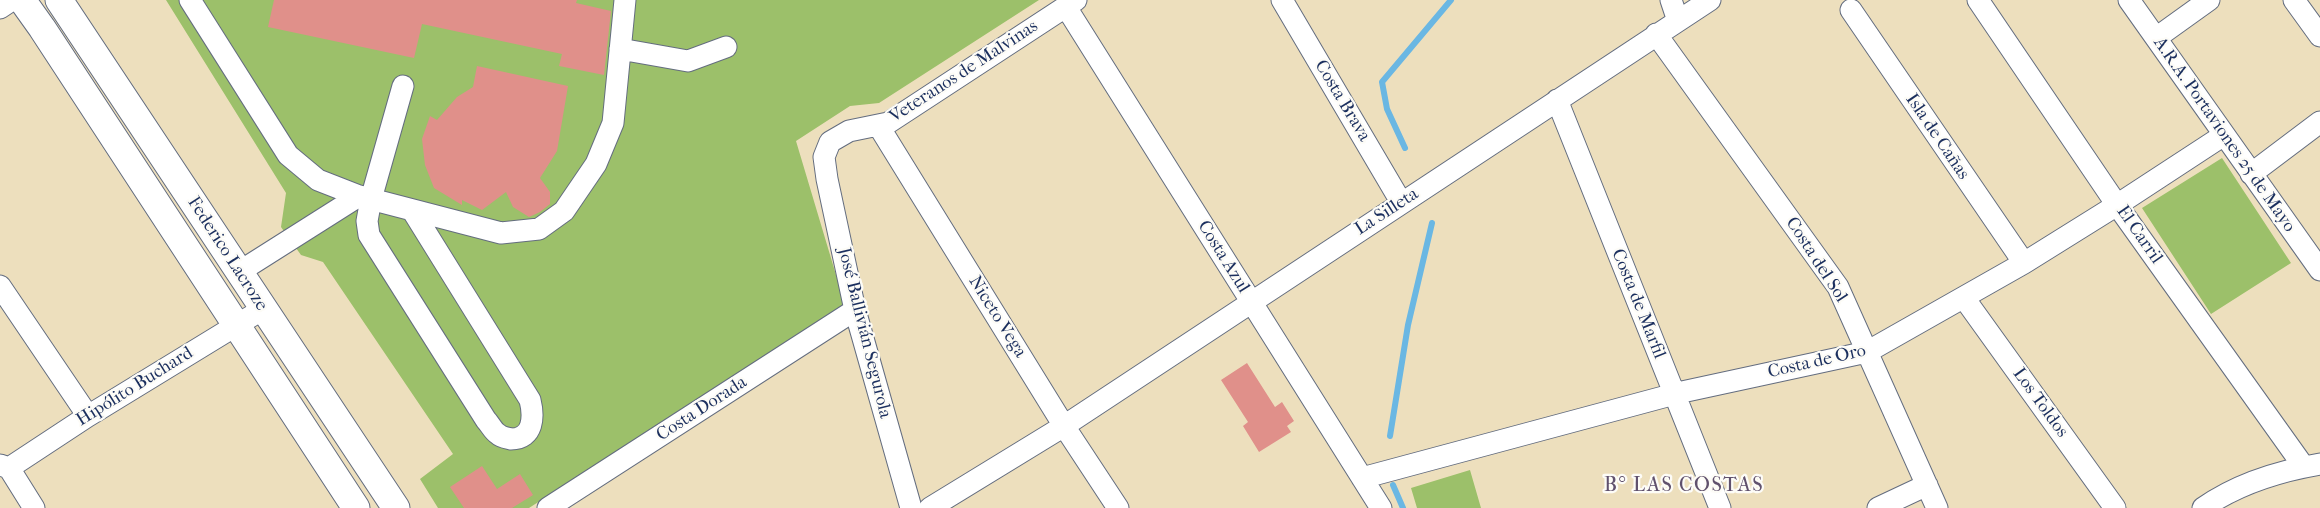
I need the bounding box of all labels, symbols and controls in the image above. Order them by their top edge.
street label: Veteranos de Malvinas [886,16,1042,128]
street label: A.R.A. Portaviones 25 de Mayo [2148,33,2300,237]
street label: Costa Brava [1309,56,1375,146]
street label: Isla de Cañas [1900,90,1974,184]
street label: La Silleta [1351,184,1423,240]
street label: Federico Lacroze [182,193,272,315]
street label: El Carril [2111,202,2167,268]
street label: Costa del Sol [1780,213,1852,307]
street label: Costa Azul [1192,217,1254,297]
street label: José Ballivián Segurola [832,245,896,421]
street label: Costa de Marfil [1606,246,1670,362]
street label: Niceto Vega [963,272,1031,362]
street label: Costa de Oro [1766,340,1868,384]
street label: Hipólito Buchard [73,343,197,431]
street label: Los Toldos [2008,364,2072,442]
street label: Costa Dorada [653,372,751,446]
district label: B° LAS COSTAS [1604,474,1764,498]

